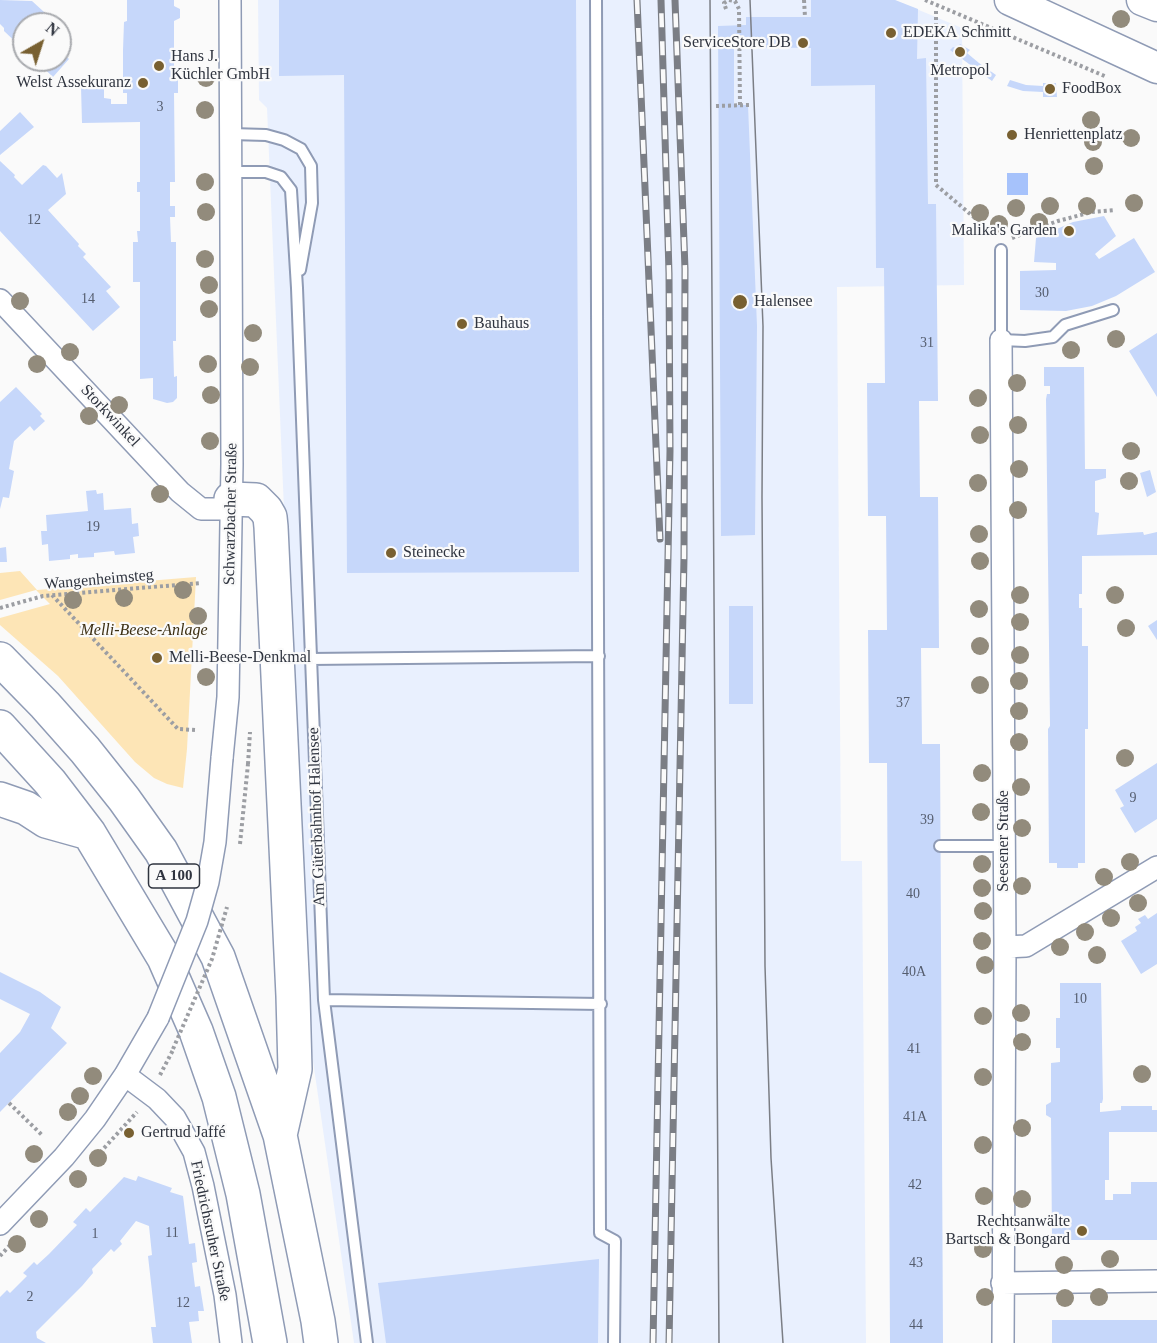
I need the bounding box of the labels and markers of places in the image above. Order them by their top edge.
place label: EDEKA Schmitt [903,23,1011,43]
marker: EDEKA Schmitt [884,26,898,40]
place label: ServiceStore DB [683,33,791,53]
marker: ServiceStore DB [796,36,810,50]
marker: Metropol [953,45,967,59]
place label: Hans J. Küchler GmbH [171,47,270,85]
marker: Hans J. Küchler GmbH [152,59,166,73]
place label: Metropol [930,61,990,81]
place label: Welst Assekuranz [16,73,131,93]
marker: Welst Assekuranz [136,76,150,90]
place label: FoodBox [1062,79,1122,99]
marker: FoodBox [1043,82,1057,96]
place label: Henriettenplatz [1024,125,1123,145]
marker: Henriettenplatz [1005,128,1019,142]
place label: Malika's Garden [951,221,1057,241]
marker: Malika's Garden [1062,224,1076,238]
place label: Halensee [754,292,813,312]
marker: Halensee [731,293,749,311]
place label: Bauhaus [474,314,529,334]
marker: Bauhaus [455,317,469,331]
place label: Steinecke [403,543,465,563]
marker: Steinecke [384,546,398,560]
place label: Melli-Beese-Denkmal [169,648,311,668]
marker: Melli-Beese-Denkmal [150,651,164,665]
place label: Gertrud Jaffé [141,1123,226,1143]
marker: Gertrud Jaffé [122,1126,136,1140]
place label: Rechtsanwälte Bartsch & Bongard [946,1212,1070,1250]
marker: Rechtsanwälte Bartsch & Bongard [1075,1224,1089,1238]

